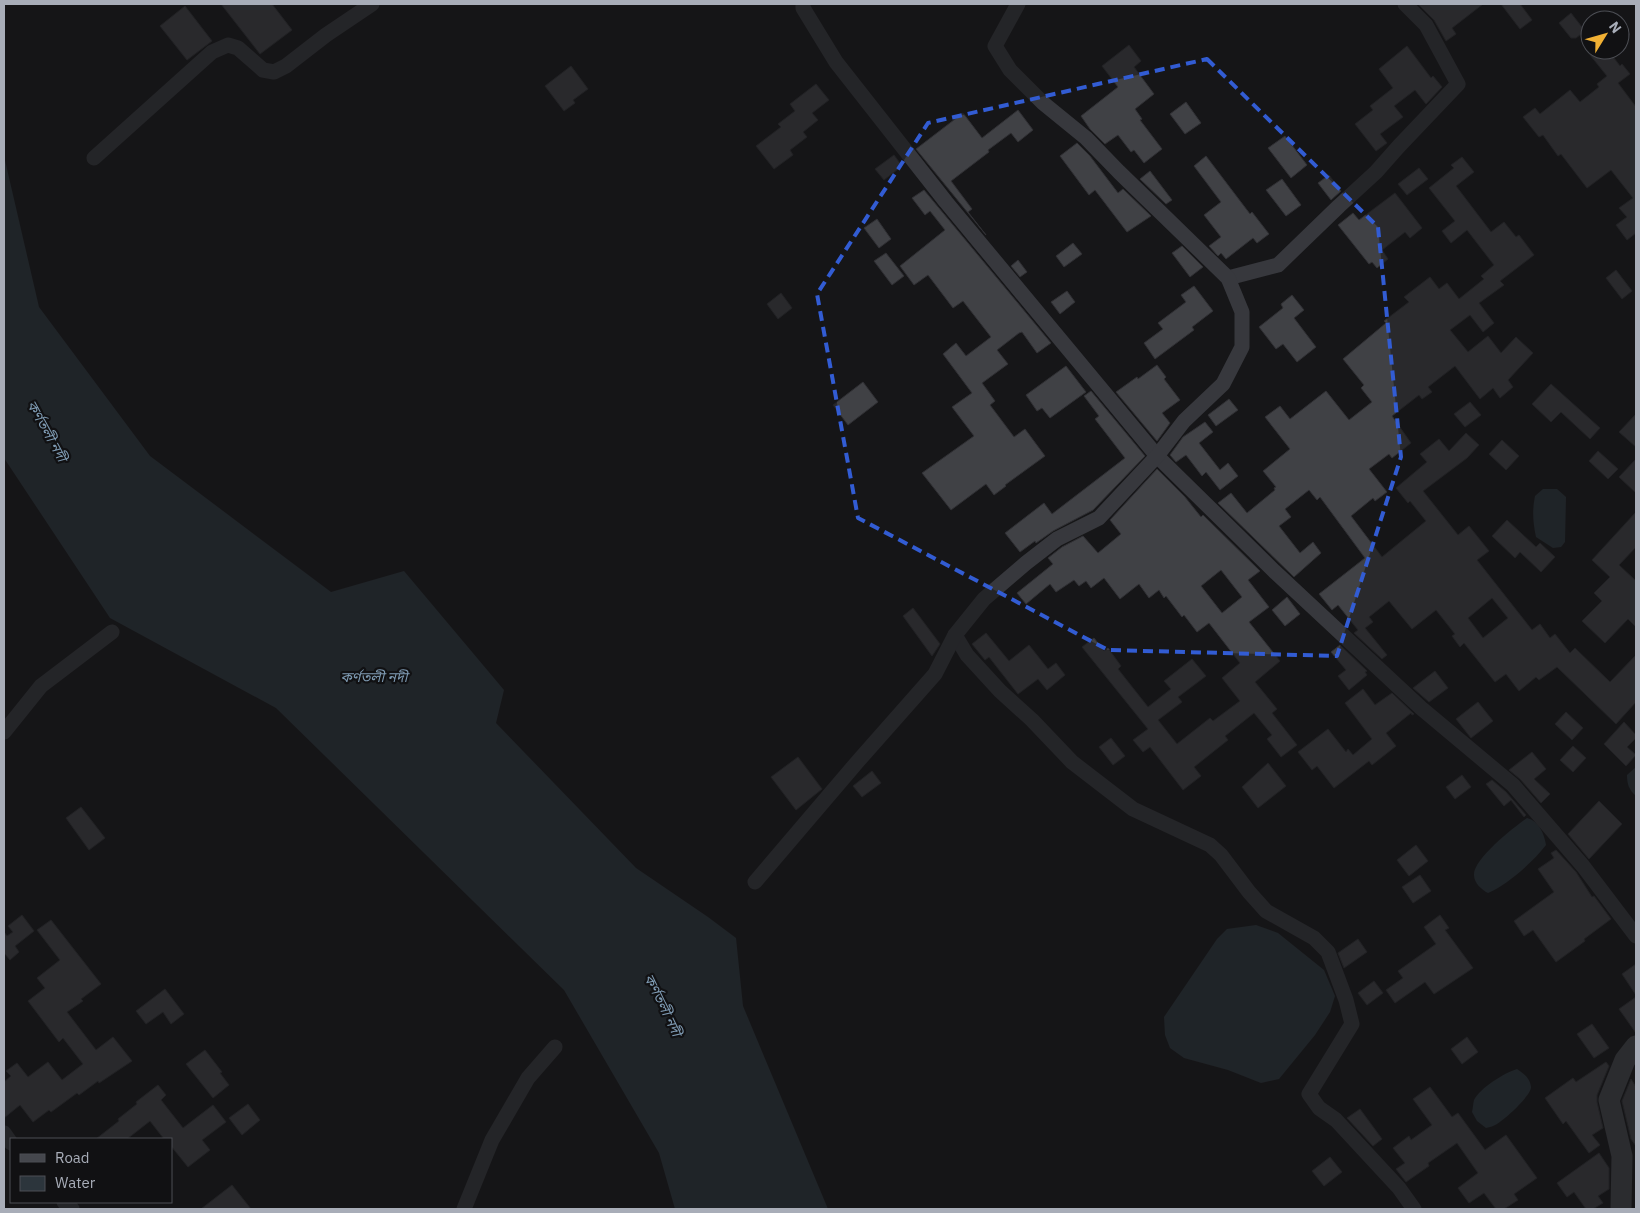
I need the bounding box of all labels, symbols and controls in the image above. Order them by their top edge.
north arrow [1580,10,1630,60]
text: N [1605,18,1626,37]
water label: কর্ণতলী নদী [23,397,73,468]
water label: কর্ণতলী নদী [340,668,411,686]
water label: কর্ণতলী নদী [640,971,687,1042]
legend [10,1138,172,1203]
text: Road [55,1148,90,1167]
text: Water [55,1173,96,1192]

